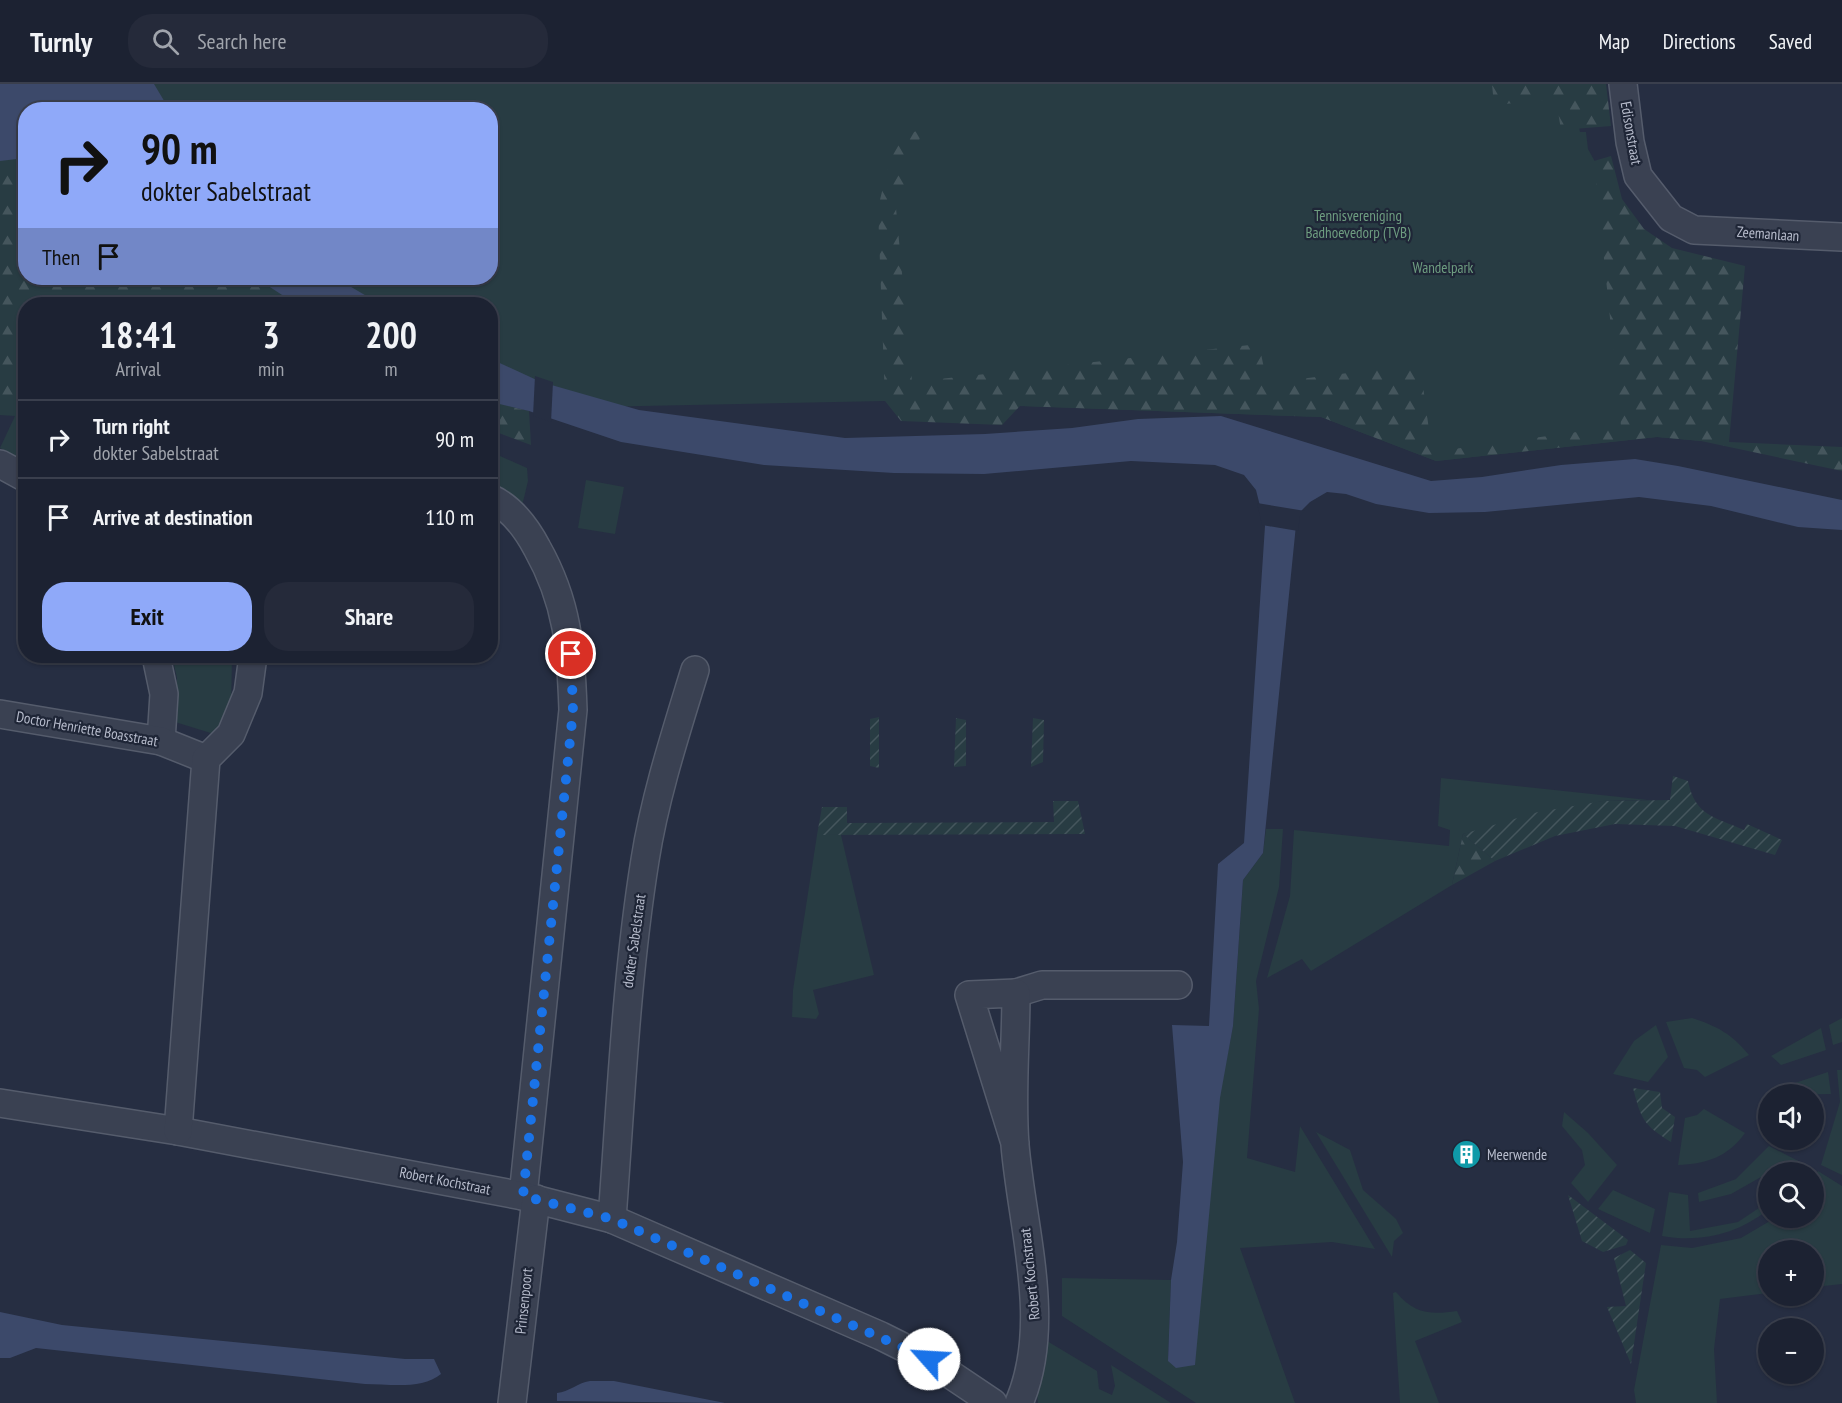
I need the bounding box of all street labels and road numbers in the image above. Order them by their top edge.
street label: Edisonstraat [1617,100,1646,166]
street label: Zeemanlaan [1736,222,1800,245]
street label: Doctor Henriette Boasstraat [15,707,159,750]
street label: dokter Sabelstraat [618,893,649,989]
street label: Robert Kochstraat [398,1162,492,1199]
street label: Robert Kochstraat [1015,1227,1044,1321]
street label: Prinsenpoort [511,1267,536,1335]

